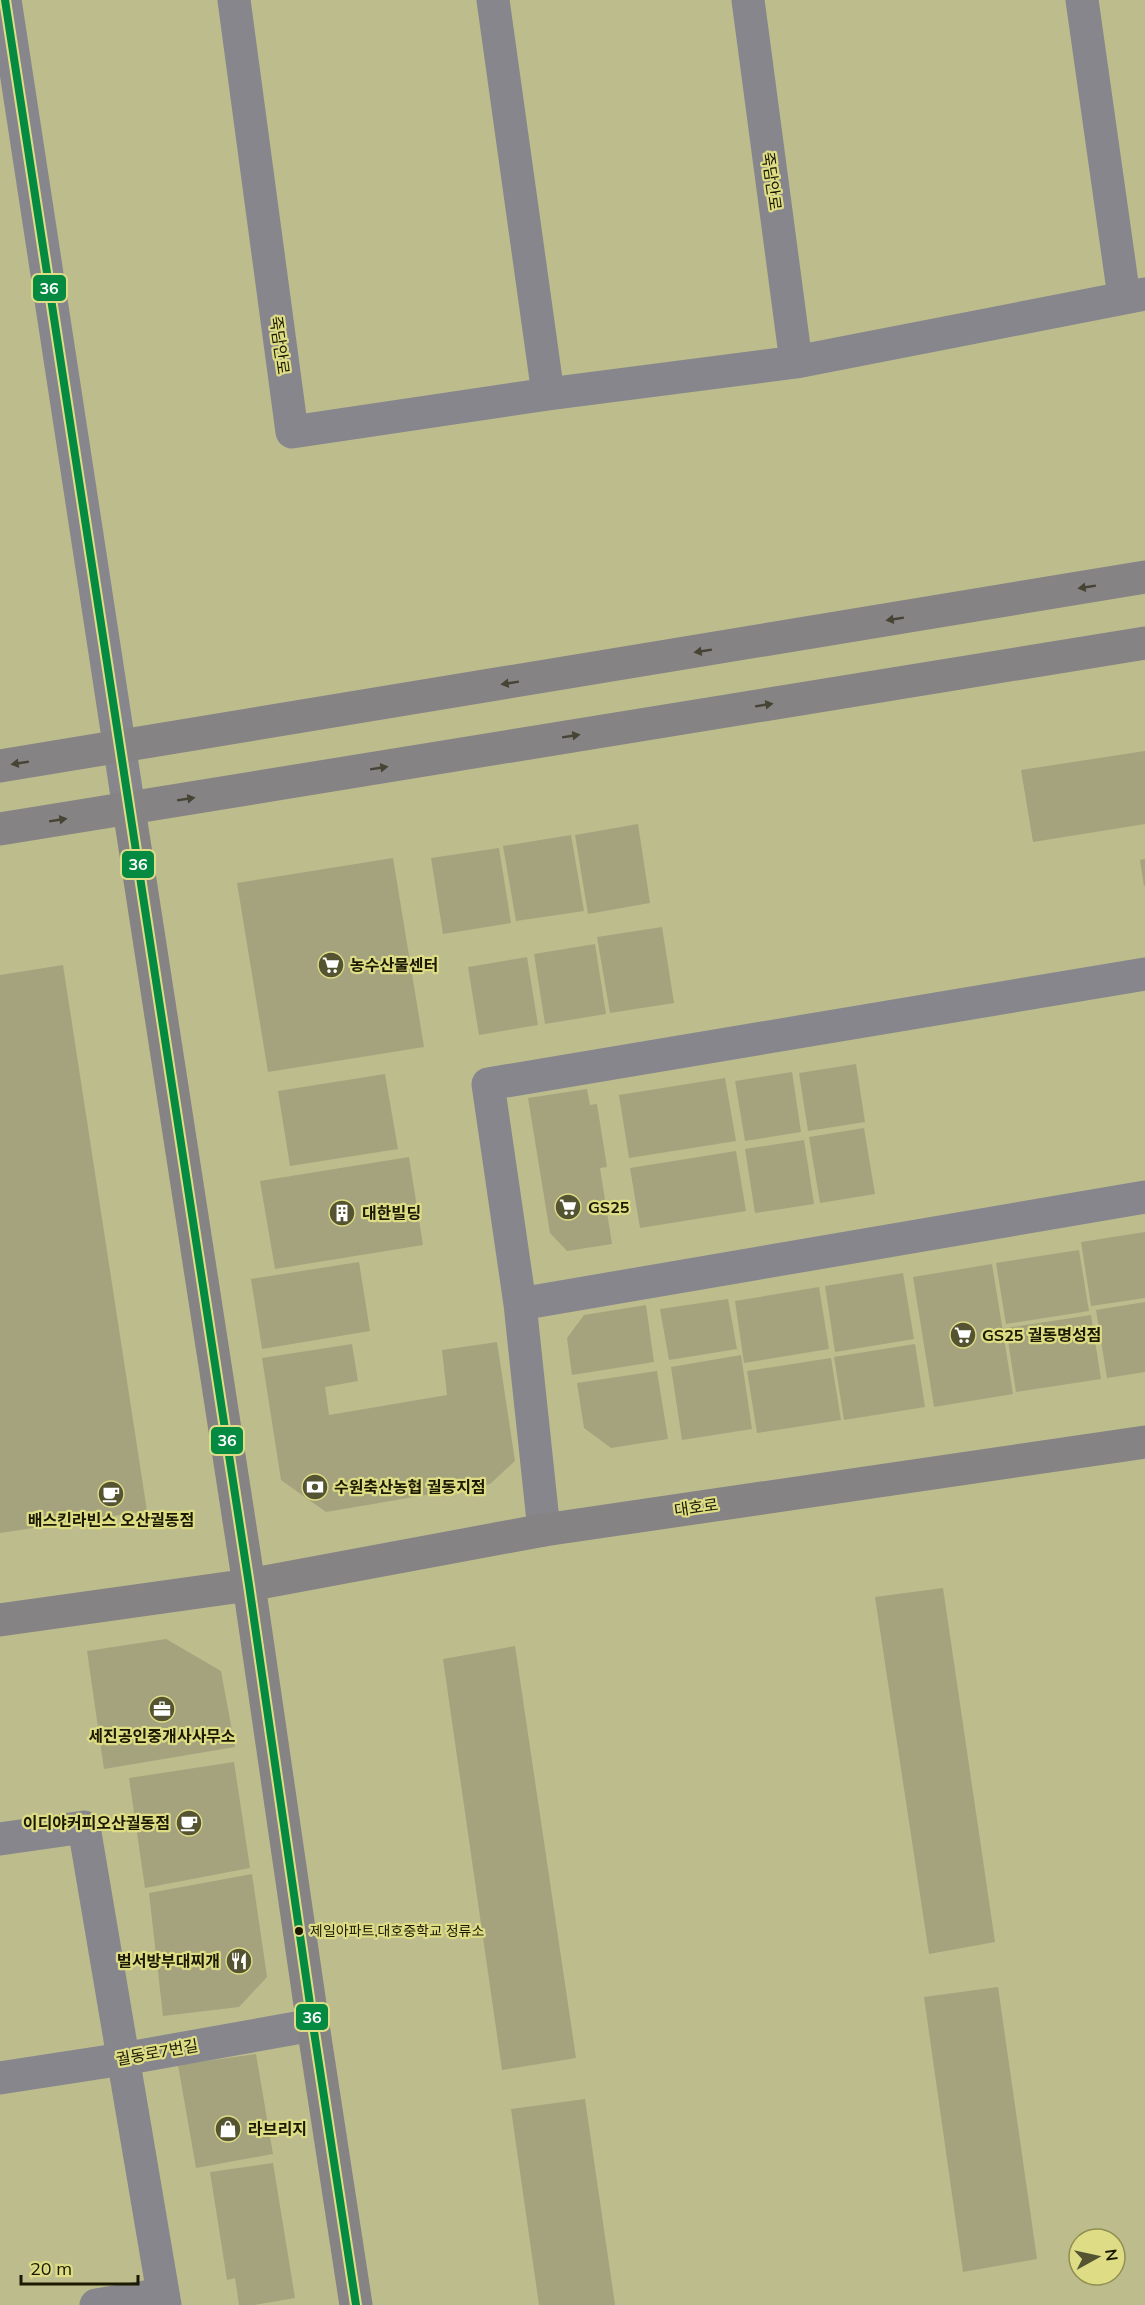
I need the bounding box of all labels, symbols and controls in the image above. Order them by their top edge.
street label: 죽담안로 [758,150,786,212]
line badge: 36 [32,274,67,302]
text: 36 [39,278,59,298]
street label: 죽담안로 [266,314,294,376]
one-way arrow [1078,583,1097,592]
one-way arrow [885,615,904,624]
one-way arrow [693,647,712,656]
one-way arrow [501,679,520,688]
one-way arrow [754,700,773,709]
one-way arrow [562,732,581,741]
one-way arrow [11,759,30,768]
one-way arrow [369,763,388,772]
one-way arrow [177,795,196,804]
one-way arrow [48,815,67,824]
line badge: 36 [121,850,155,879]
text: 36 [128,854,148,874]
supermarket icon: 농수산물센터 [316,950,346,980]
place label: 농수산물센터 [350,955,438,975]
supermarket icon: GS25 [553,1192,583,1222]
place label: GS25 [588,1197,630,1217]
building icon: 대한빌딩 [327,1198,357,1228]
place label: 대한빌딩 [362,1203,421,1223]
supermarket icon: GS25 궐동명성점 [948,1320,978,1350]
place label: GS25 궐동명성점 [982,1325,1101,1345]
line badge: 36 [210,1426,244,1455]
text: 36 [217,1430,237,1450]
bank icon: 수원축산농협 궐동지점 [300,1472,330,1502]
place label: 수원축산농협 궐동지점 [334,1477,486,1497]
cafe icon: 배스킨라빈스 오산궐동점 [96,1479,126,1509]
street label: 대호로 [673,1494,720,1520]
place label: 배스킨라빈스 오산궐동점 [28,1510,194,1530]
office icon: 세진공인중개사사무소 [147,1694,177,1724]
place label: 세진공인중개사사무소 [88,1726,236,1746]
cafe icon: 이디야커피오산궐동점 [174,1808,204,1838]
place label: 이디야커피오산궐동점 [23,1813,170,1833]
place label: 제일아파트,대호중학교 정류소 [310,1922,484,1940]
marker: 제일아파트,대호중학교 정류소 [293,1925,305,1937]
restaurant icon: 벌서방부대찌개 [224,1946,254,1976]
place label: 벌서방부대찌개 [117,1951,220,1971]
line badge: 36 [295,2003,329,2031]
text: 36 [302,2007,322,2027]
street label: 궐동로7번길 [114,2035,200,2069]
shop icon: 라브리지 [213,2114,243,2144]
place label: 라브리지 [248,2119,307,2139]
north arrow [1067,2227,1127,2287]
scale bar [21,2248,138,2286]
text: N [1101,2248,1123,2262]
text: 20 m [30,2257,72,2280]

